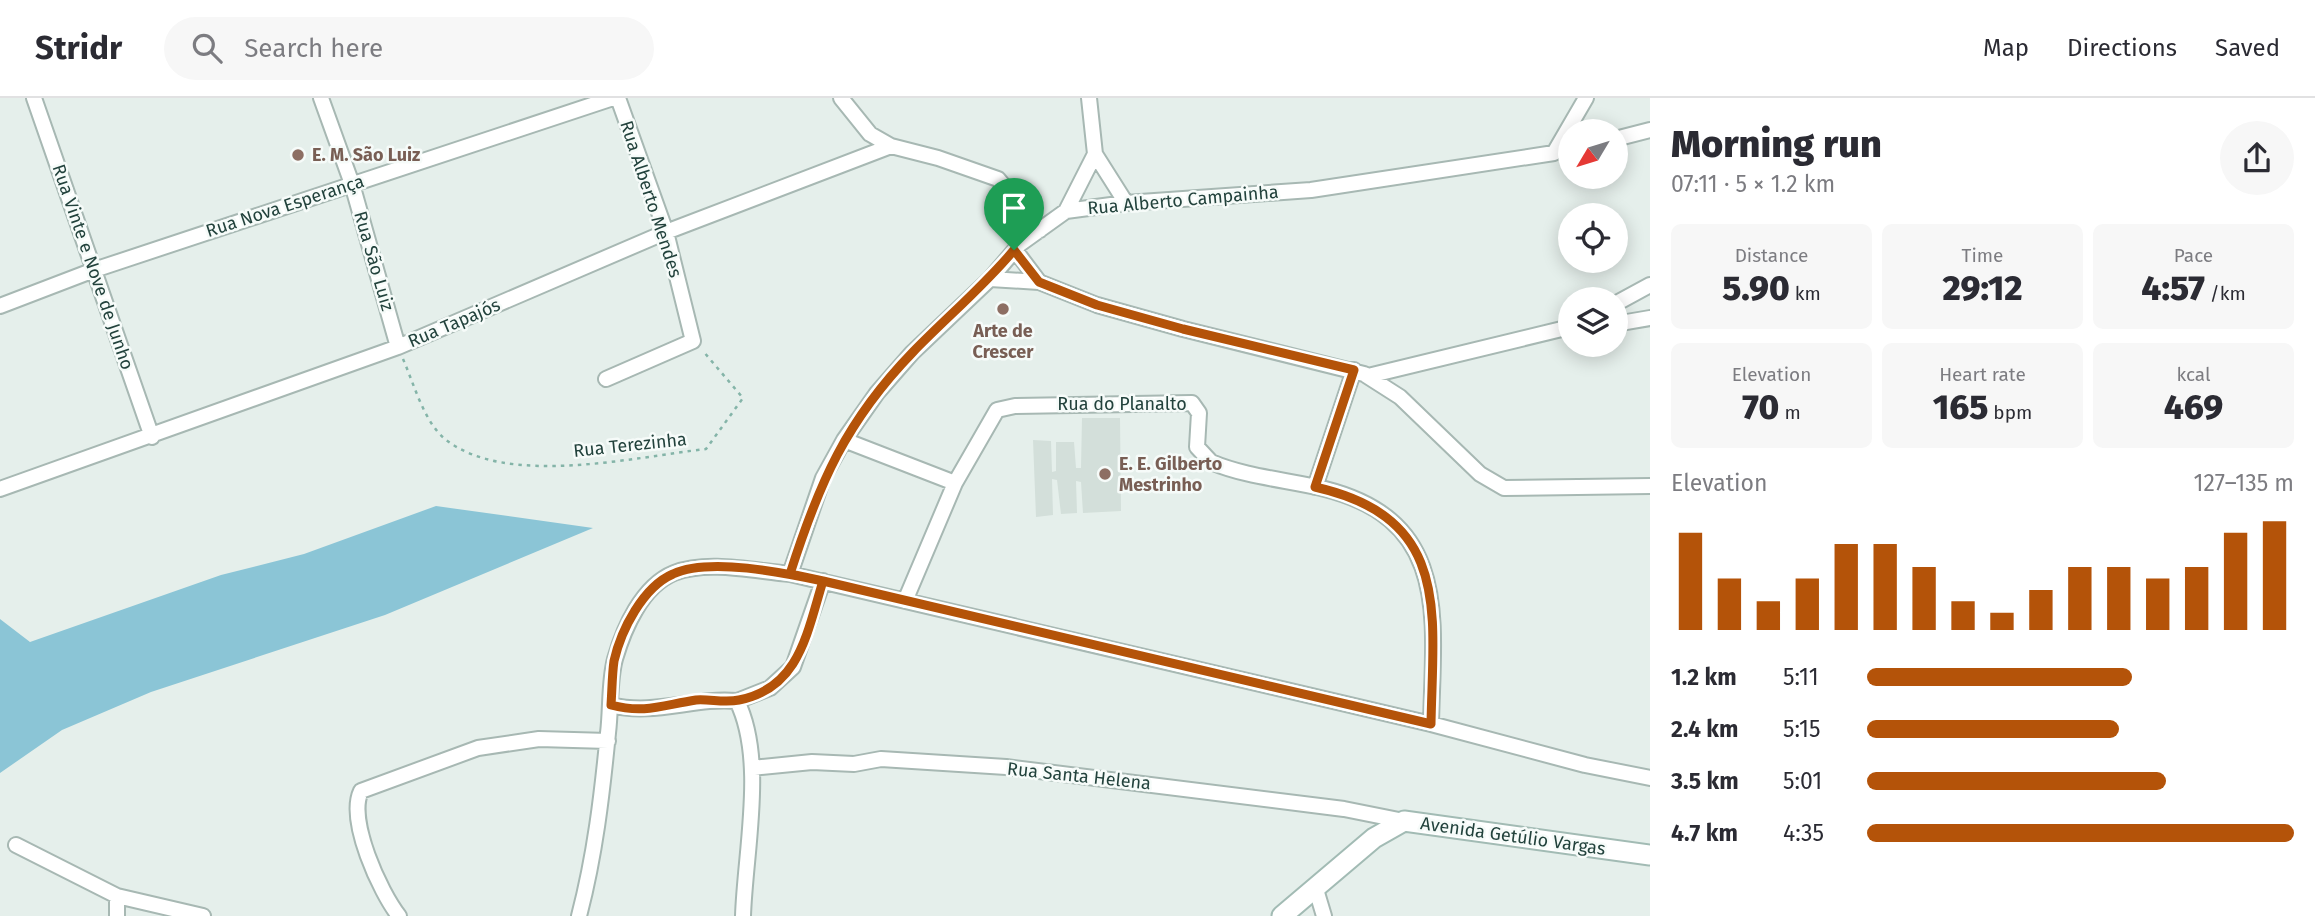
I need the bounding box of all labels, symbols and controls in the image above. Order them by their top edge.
search box [164,17,654,80]
text: Stridr [35,28,122,68]
icon: search [188,29,226,67]
text: Search here [244,33,383,64]
text: Map [1983,34,2029,62]
text: Directions [2067,34,2177,62]
text: Saved [2215,34,2280,62]
street label: Rua Alberto Mendes [615,118,687,280]
north arrow [1558,119,1628,189]
map controls [1558,119,1628,357]
text: Morning run [1671,121,1882,167]
button: share [2220,121,2294,195]
place label: E. M. São Luiz [312,144,420,166]
marker: E. M. São Luiz [290,147,306,163]
street label: Rua Vinte e Nove de Junho [47,161,139,373]
street label: Rua Nova Esperança [203,170,367,242]
text: 07:11 · 5 × 1.2 km [1671,170,1835,198]
pin [984,178,1044,250]
street label: Rua Alberto Campainha [1086,181,1280,219]
icon: arrive [995,189,1033,227]
button: locate [1558,203,1628,273]
street label: Rua São Luiz [349,208,399,314]
text: Distance [1735,244,1808,267]
text: Time [1962,244,2003,267]
text: Pace [2174,244,2213,267]
text: 5.90 [1722,267,1790,309]
text: 29:12 [1942,267,2023,309]
text: 4:57 [2141,267,2205,309]
text: km [1790,282,1821,305]
text: /km [2205,282,2246,305]
button: layers [1558,287,1628,357]
street label: Rua Tapajós [404,294,504,352]
marker: Arte de Crescer [995,301,1011,317]
place label: Arte de Crescer [972,320,1034,363]
text: Elevation [1732,363,1811,386]
text: Heart rate [1939,363,2026,386]
text: kcal [2176,363,2211,386]
text: 70 [1742,386,1779,428]
text: 165 [1933,386,1988,428]
text: 469 [2164,386,2223,428]
street label: Rua do Planalto [1057,393,1187,415]
text: m [1779,401,1801,424]
text: bpm [1988,401,2032,424]
street label: Rua Terezinha [572,428,688,462]
place label: E. E. Gilberto Mestrinho [1119,453,1222,496]
marker: E. E. Gilberto Mestrinho [1097,466,1113,482]
text: Elevation [1671,469,1767,497]
text: 127–135 m [2194,469,2294,497]
text: 1.2 km [1671,663,1737,691]
text: 5:11 [1783,663,1819,691]
text: 2.4 km [1671,715,1738,743]
text: 5:15 [1783,715,1821,743]
street label: Rua Santa Helena [1006,758,1152,794]
text: 3.5 km [1671,767,1739,795]
text: 5:01 [1783,767,1822,795]
street label: Avenida Getúlio Vargas [1419,812,1607,860]
text: 4.7 km [1671,819,1738,847]
text: 4:35 [1783,819,1824,847]

